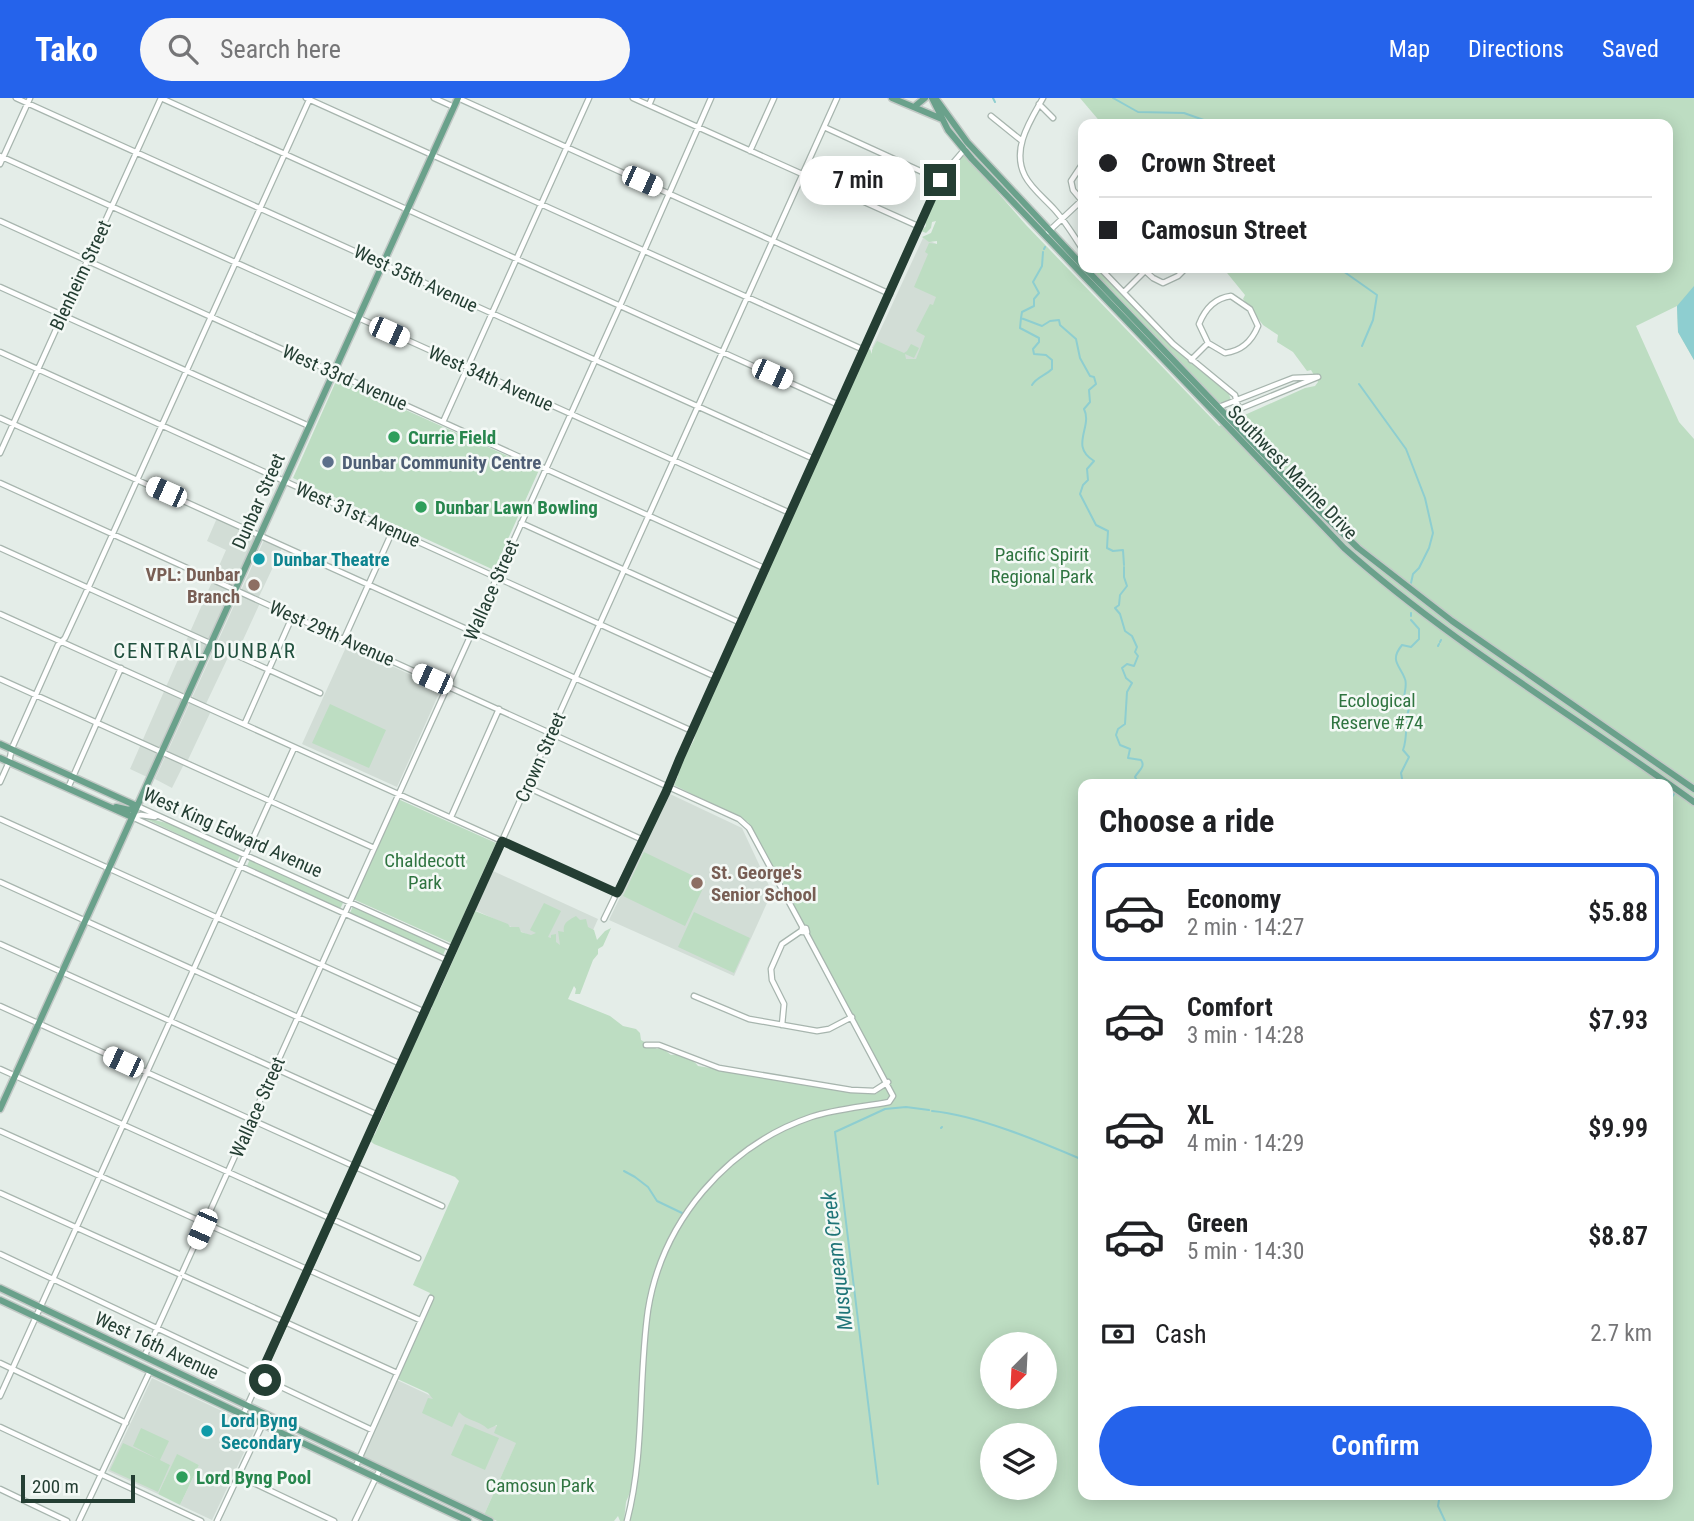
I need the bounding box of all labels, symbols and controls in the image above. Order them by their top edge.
search box [140,18,630,81]
text: Tako [35,30,98,69]
icon: search [164,30,202,68]
text: Search here [220,34,341,64]
text: Map [1389,35,1430,63]
text: Directions [1468,35,1564,63]
text: Saved [1602,35,1659,63]
text: Crown Street [1141,148,1275,178]
callout: 7 min [800,155,916,204]
car [619,163,666,199]
route end [924,164,956,196]
text: 7 min [833,167,883,194]
text: Camosun Street [1141,215,1307,245]
street label: Blenheim Street [45,217,116,334]
street label: West 35th Avenue [350,240,482,317]
car [366,314,413,350]
street label: West 33rd Avenue [279,340,411,415]
street label: West 34th Avenue [425,341,557,416]
car [749,356,796,392]
street label: Southwest Marine Drive [1223,401,1363,544]
place label: Currie Field [408,426,496,449]
marker: Currie Field [386,429,402,445]
street label: Dunbar Street [227,450,290,553]
place label: Dunbar Community Centre [342,451,541,474]
marker: Dunbar Community Centre [320,454,336,470]
car [143,474,190,510]
street label: West 31st Avenue [292,477,424,552]
place label: Dunbar Lawn Bowling [435,496,598,519]
marker: Dunbar Lawn Bowling [413,499,429,515]
street label: Wallace Street [459,536,524,644]
park label: Pacific Spirit Regional Park [990,543,1094,588]
place label: Dunbar Theatre [273,548,390,571]
marker: Dunbar Theatre [251,551,267,567]
place label: VPL: Dunbar Branch [145,563,240,608]
marker: VPL: Dunbar Branch [246,577,262,593]
street label: West 29th Avenue [266,596,398,671]
district label: CENTRAL DUNBAR [113,639,297,663]
car [409,661,456,697]
park label: Ecological Reserve #74 [1331,689,1423,734]
street label: Crown Street [510,709,571,806]
street label: West King Edward Avenue [140,783,326,882]
text: Choose a ride [1099,802,1274,840]
park label: Chaldecott Park [384,849,466,894]
place label: St. George's Senior School [711,861,817,906]
marker: St. George's Senior School [689,875,705,891]
icon: car [1103,881,1166,944]
text: Economy [1187,884,1281,914]
text: $5.88 [1588,897,1648,927]
text: 2 min · 14:27 [1187,914,1304,941]
icon: car [1103,989,1166,1052]
text: Comfort [1187,992,1273,1022]
text: $7.93 [1588,1005,1648,1035]
text: 3 min · 14:28 [1187,1022,1304,1049]
car [100,1044,147,1080]
street label: Wallace Street [225,1053,290,1161]
icon: car [1103,1097,1166,1160]
text: XL [1187,1100,1214,1130]
text: $9.99 [1588,1113,1648,1143]
text: 4 min · 14:29 [1187,1130,1304,1157]
water label: Musqueam Creek [816,1189,857,1332]
icon: car [1103,1205,1166,1268]
car [184,1206,221,1252]
text: Green [1187,1208,1248,1238]
text: $8.87 [1588,1221,1648,1251]
text: 5 min · 14:30 [1187,1238,1304,1265]
street label: West 16th Avenue [91,1307,223,1384]
icon: cash [1099,1315,1137,1353]
text: Cash [1155,1319,1207,1349]
text: 2.7 km [1590,1320,1652,1347]
north arrow [980,1332,1057,1409]
map controls [980,1332,1057,1500]
route start [249,1364,281,1396]
button: Confirm [1099,1406,1652,1486]
place label: Lord Byng Secondary [221,1409,302,1454]
marker: Lord Byng Secondary [199,1423,215,1439]
button: layers [980,1423,1057,1500]
place label: Lord Byng Pool [196,1466,311,1489]
marker: Lord Byng Pool [174,1469,190,1485]
scale bar [21,1472,135,1504]
park label: Camosun Park [485,1474,595,1497]
text: 200 m [32,1475,79,1498]

